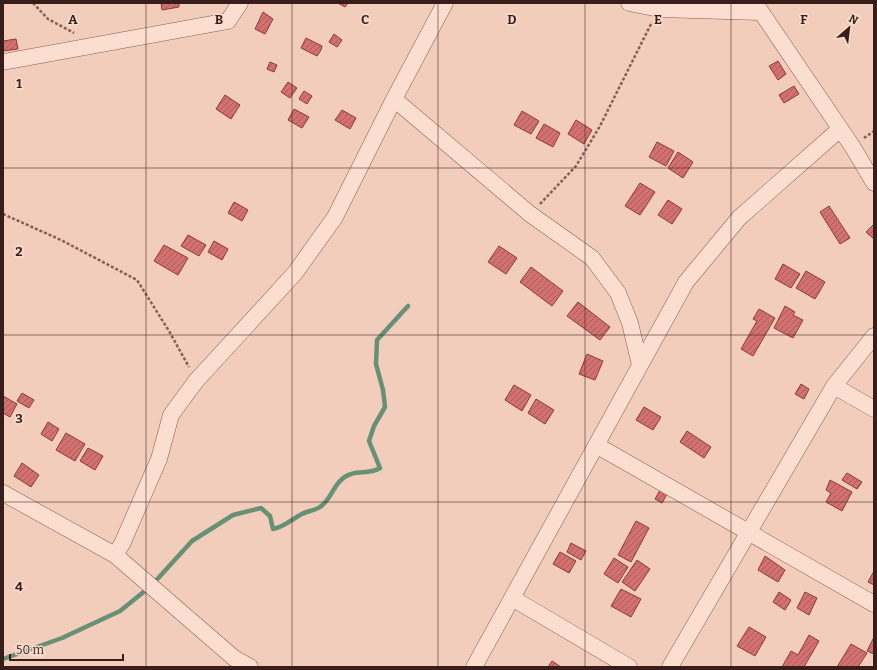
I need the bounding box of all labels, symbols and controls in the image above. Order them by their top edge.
north arrow [829,8,869,48]
text: A [68,12,78,27]
text: B [215,12,223,27]
text: C [361,12,369,27]
text: D [507,12,517,27]
text: E [654,12,662,27]
text: F [800,12,808,27]
text: N [847,12,861,28]
text: 1 [16,76,22,91]
text: 2 [15,244,23,259]
text: 3 [15,411,23,426]
text: 4 [15,579,23,594]
scale bar [10,636,123,662]
text: 50 m [16,643,45,657]

